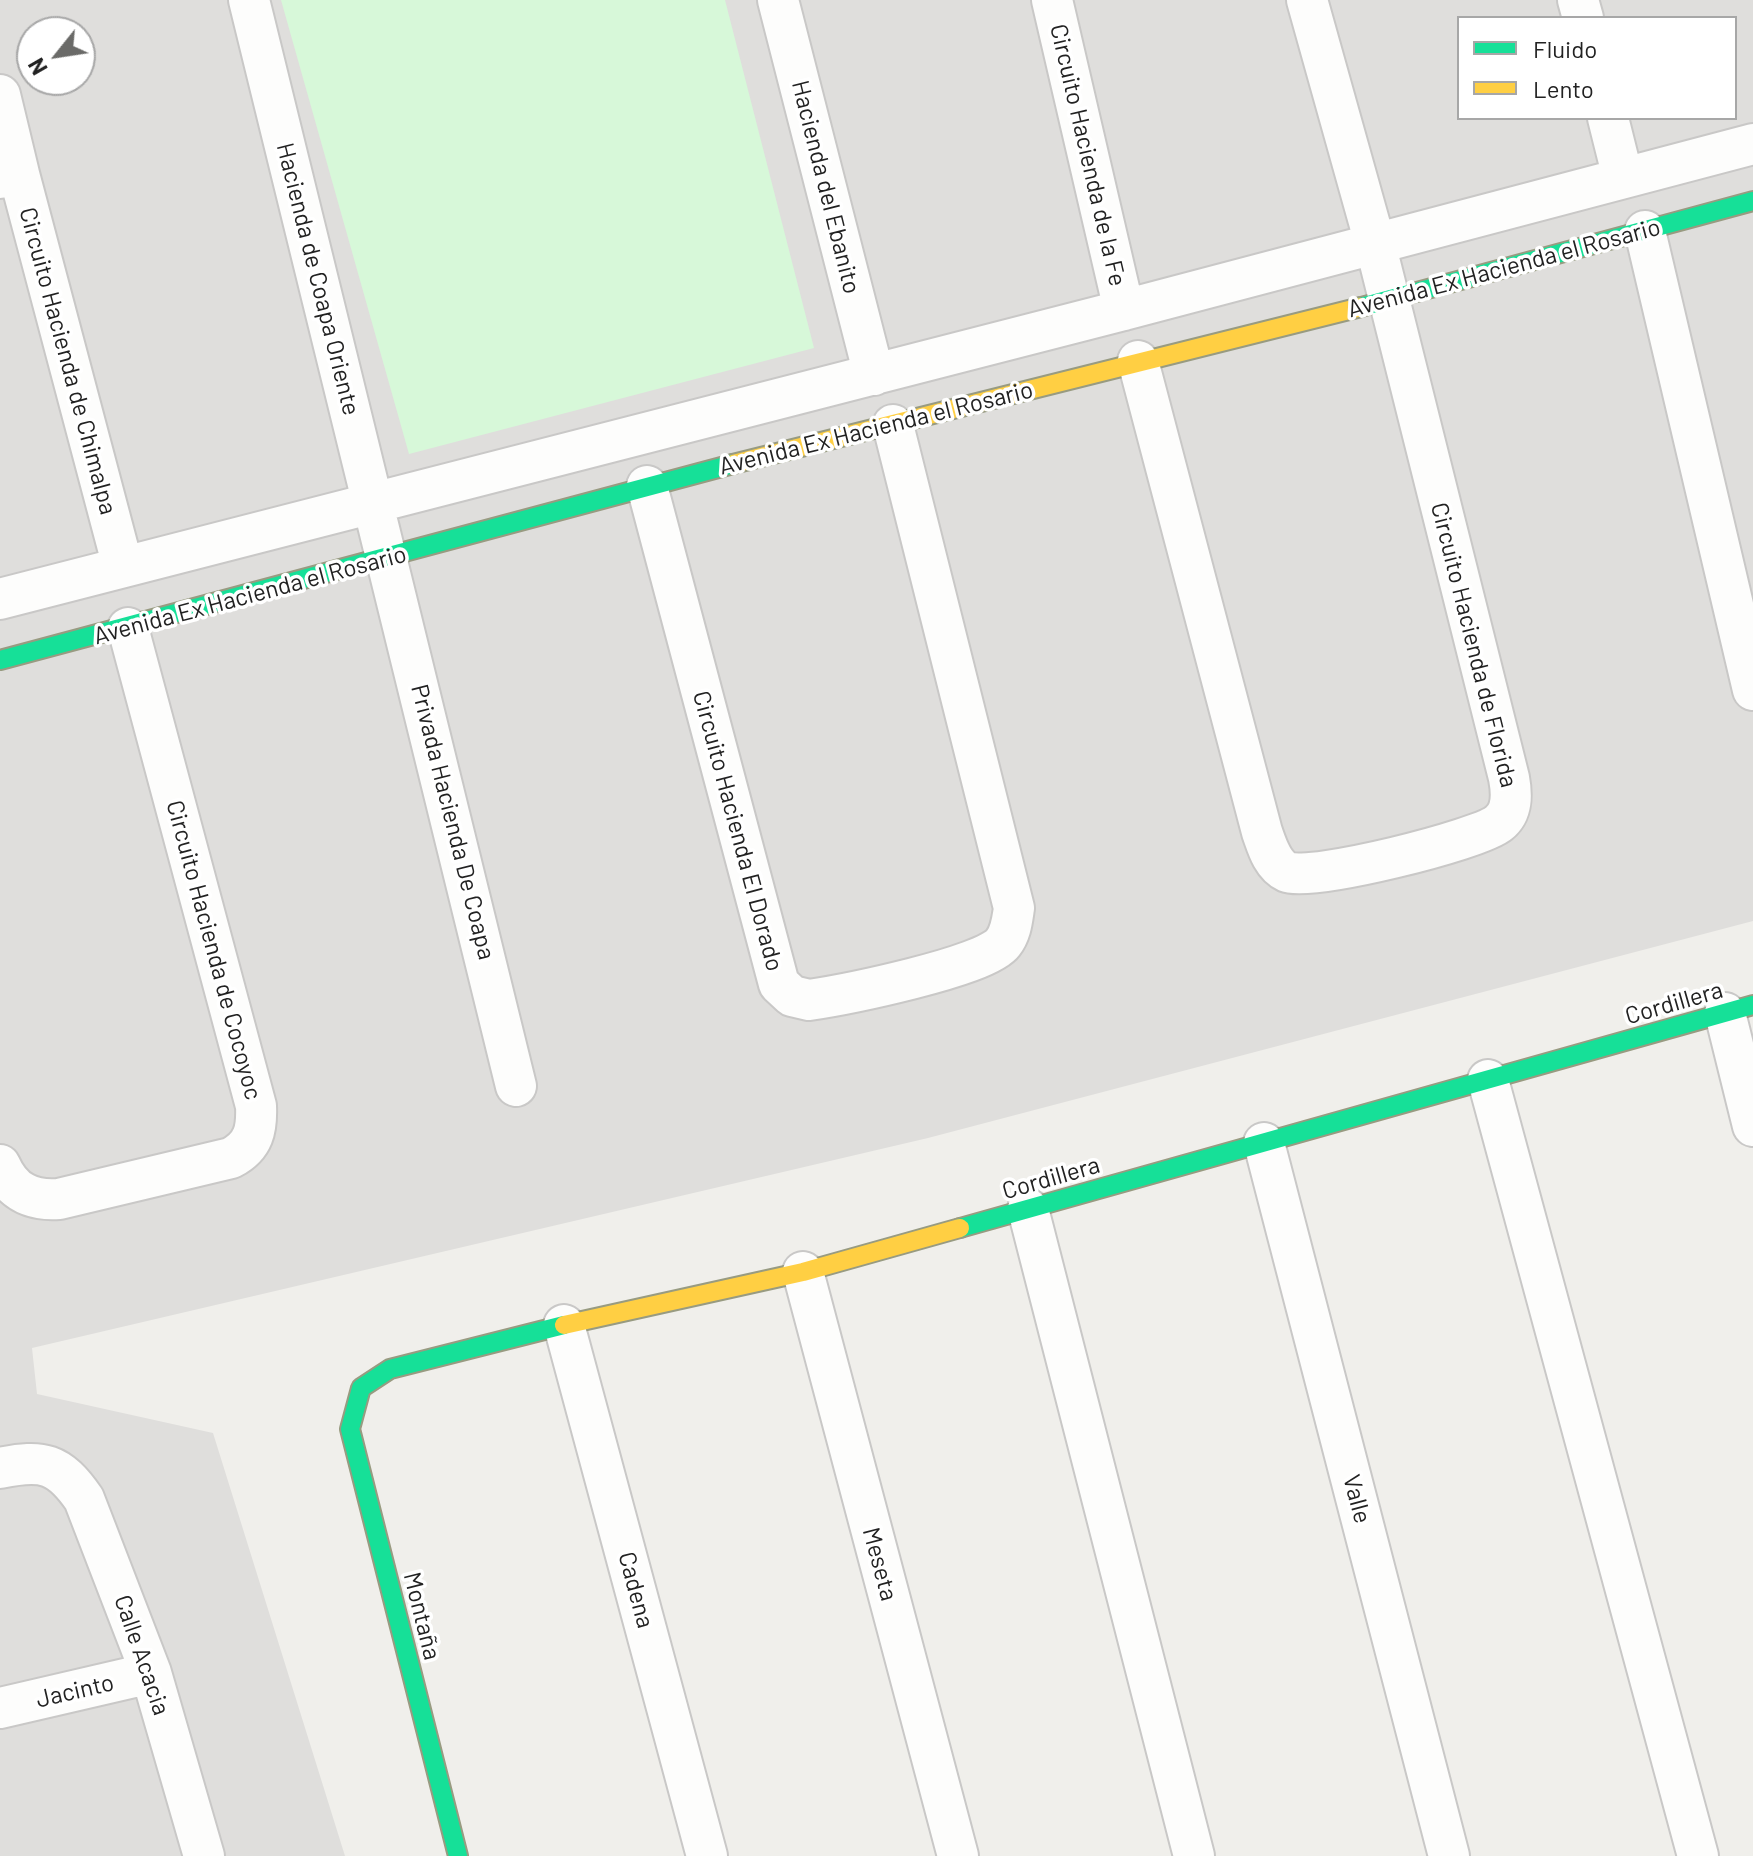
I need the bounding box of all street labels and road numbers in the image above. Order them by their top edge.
street label: Circuito Hacienda de la Fe [1044,21,1132,289]
street label: Hacienda del Ebanito [786,77,866,297]
street label: Hacienda de Coapa Oriente [270,140,366,418]
street label: Circuito Hacienda de Chimalpa [13,204,123,518]
street label: Avenida Ex Hacienda el Rosario [1345,212,1663,324]
street label: Avenida Ex Hacienda el Rosario [716,375,1036,481]
street label: Circuito Hacienda de Florida [1425,500,1523,790]
street label: Avenida Ex Hacienda el Rosario [91,539,409,651]
street label: Privada Hacienda De Coapa [405,681,501,963]
street label: Circuito Hacienda El Dorado [687,688,789,974]
street label: Circuito Hacienda de Cocoyoc [160,797,268,1103]
street label: Cordillera [1622,975,1726,1031]
street label: Cordillera [999,1150,1103,1206]
street label: Valle [1337,1472,1377,1526]
street label: Meseta [856,1524,904,1604]
street label: Cadena [612,1549,660,1631]
street label: Montaña [397,1569,447,1663]
street label: Calle Acacia [108,1591,176,1719]
street label: Jacinto [33,1668,117,1714]

